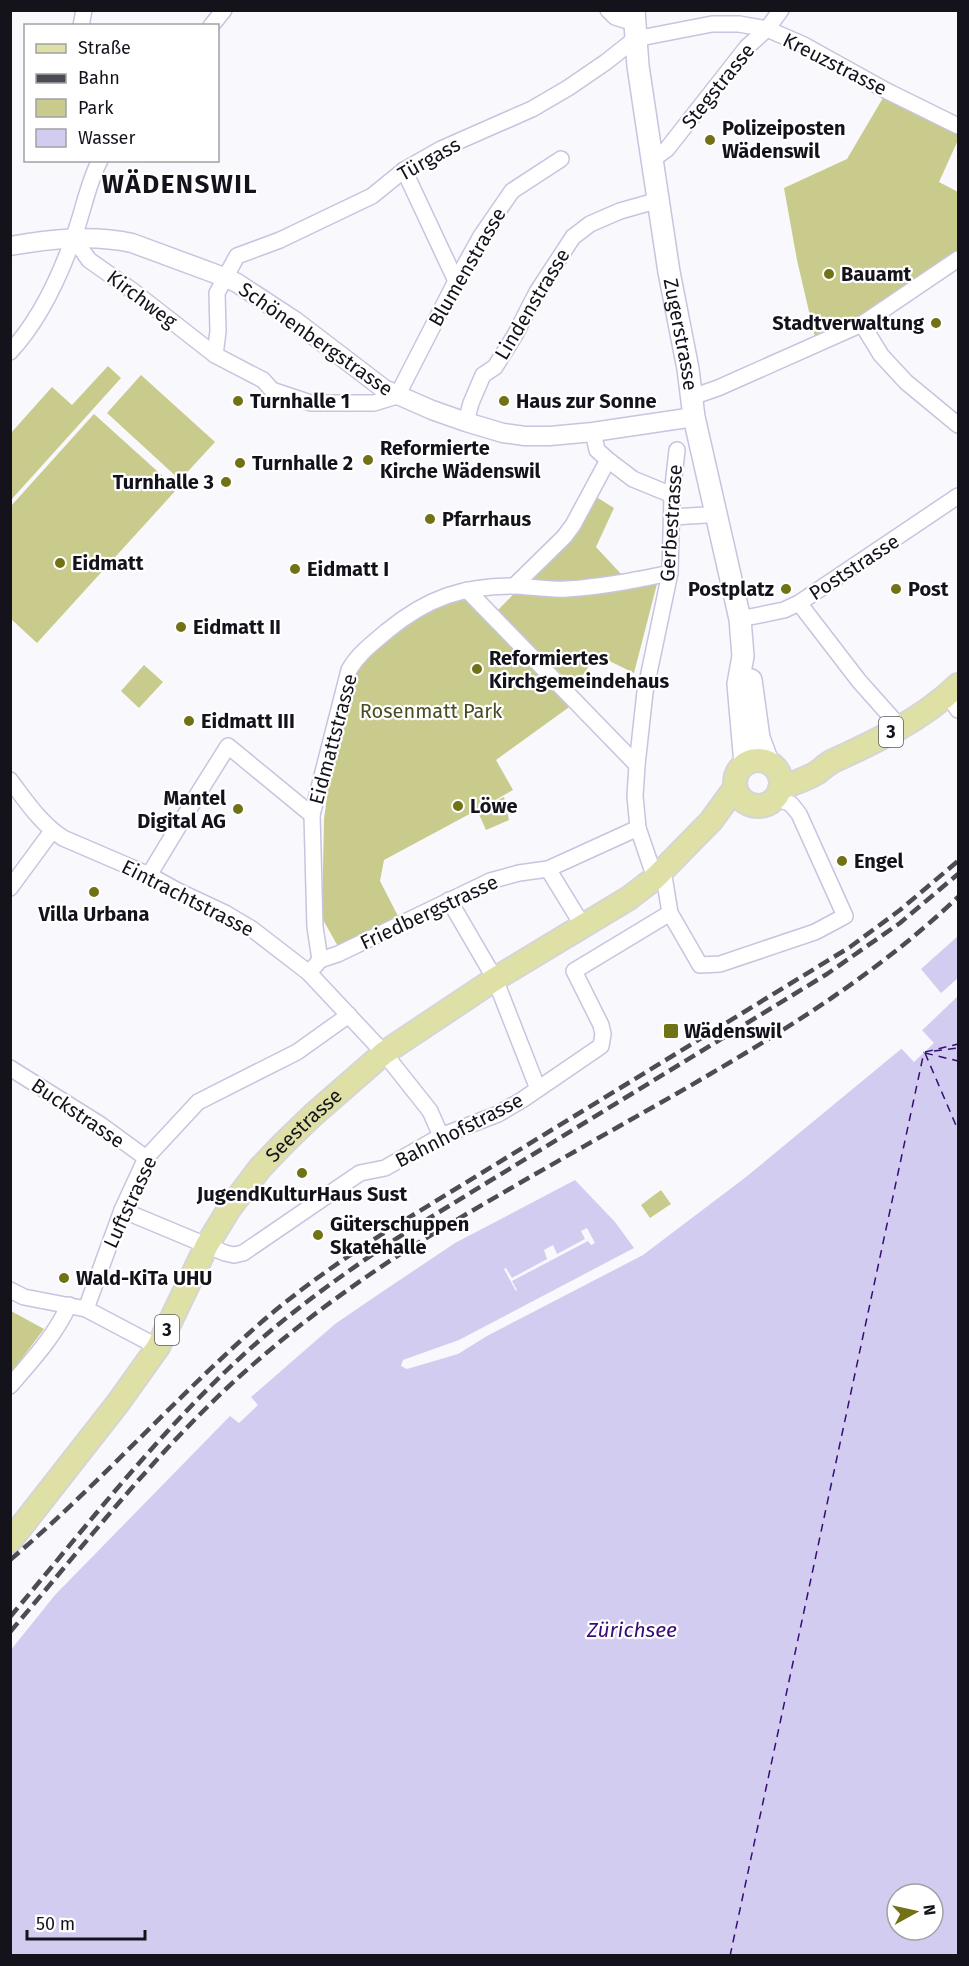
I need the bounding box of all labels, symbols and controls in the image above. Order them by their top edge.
legend [24,24,219,162]
street label: Kreuzstrasse [779,28,891,100]
text: Straße [78,37,131,59]
street label: Stegstrasse [676,39,760,133]
text: Bahn [78,67,120,89]
text: Park [78,97,114,119]
place label: Polizeiposten Wädenswil [722,116,846,163]
text: Wasser [78,127,135,149]
street label: Türgass [394,132,464,186]
marker: Polizeiposten Wädenswil [703,133,717,147]
district label: WÄDENSWIL [102,169,258,200]
street label: Blumenstrasse [423,203,511,331]
street label: Lindenstrasse [489,244,575,364]
place label: Bauamt [841,262,912,286]
street label: Kirchweg [102,265,182,333]
marker: Bauamt [822,267,836,281]
street label: Zugerstrasse [659,276,703,392]
street label: Schönenbergstrasse [234,277,398,401]
place label: Stadtverwaltung [772,311,925,335]
marker: Stadtverwaltung [929,316,943,330]
place label: Turnhalle 1 [250,389,350,413]
place label: Haus zur Sonne [516,389,657,413]
marker: Turnhalle 1 [231,394,245,408]
marker: Haus zur Sonne [497,394,511,408]
place label: Reformierte Kirche Wädenswil [380,436,541,483]
place label: Turnhalle 2 [252,451,353,475]
marker: Reformierte Kirche Wädenswil [361,453,375,467]
marker: Turnhalle 2 [233,456,247,470]
street label: Gerbestrasse [655,463,687,583]
place label: Turnhalle 3 [113,470,214,494]
marker: Turnhalle 3 [219,475,233,489]
place label: Pfarrhaus [442,507,531,531]
marker: Pfarrhaus [423,512,437,526]
street label: Poststrasse [804,529,904,605]
place label: Eidmatt [72,551,144,575]
marker: Eidmatt [53,556,67,570]
place label: Eidmatt I [307,557,389,581]
marker: Eidmatt I [288,562,302,576]
place label: Postplatz [688,577,774,601]
place label: Post [908,577,949,601]
marker: Postplatz [779,582,793,596]
marker: Post [889,582,903,596]
place label: Eidmatt II [193,615,281,639]
marker: Eidmatt II [174,620,188,634]
place label: Reformiertes Kirchgemeindehaus [489,646,670,693]
marker: Reformiertes Kirchgemeindehaus [470,662,484,676]
street label: Eidmattstrasse [304,671,362,807]
park label: Rosenmatt Park [360,699,503,723]
place label: Eidmatt III [201,709,295,733]
marker: Eidmatt III [182,714,196,728]
road number: 3 [879,717,903,747]
place label: Mantel Digital AG [137,786,226,833]
place label: Löwe [470,794,517,818]
marker: Löwe [451,799,465,813]
marker: Mantel Digital AG [231,802,245,816]
place label: Engel [854,849,903,873]
street label: Eintrachtstrasse [118,854,258,942]
marker: Engel [835,854,849,868]
street label: Friedbergstrasse [356,870,502,954]
marker: Villa Urbana [87,885,101,899]
place label: Villa Urbana [38,902,149,926]
place label: Wädenswil [684,1019,782,1043]
marker: Wädenswil [662,1022,680,1040]
street label: Buckstrasse [27,1073,129,1153]
street label: Seestrasse [260,1083,347,1167]
street label: Bahnhofstrasse [391,1088,527,1172]
street label: Luftstrasse [98,1152,162,1252]
marker: JugendKulturHaus Sust [295,1166,309,1180]
place label: JugendKulturHaus Sust [196,1182,407,1206]
place label: Güterschuppen Skatehalle [330,1212,469,1259]
marker: Güterschuppen Skatehalle [311,1228,325,1242]
place label: Wald-KiTa UHU [76,1266,212,1290]
marker: Wald-KiTa UHU [57,1271,71,1285]
road number: 3 [155,1315,179,1345]
water label: Zürichsee [586,1617,677,1643]
north arrow [885,1882,945,1942]
scale bar [27,1903,146,1941]
text: N [919,1903,940,1917]
text: 50 m [36,1913,75,1935]

